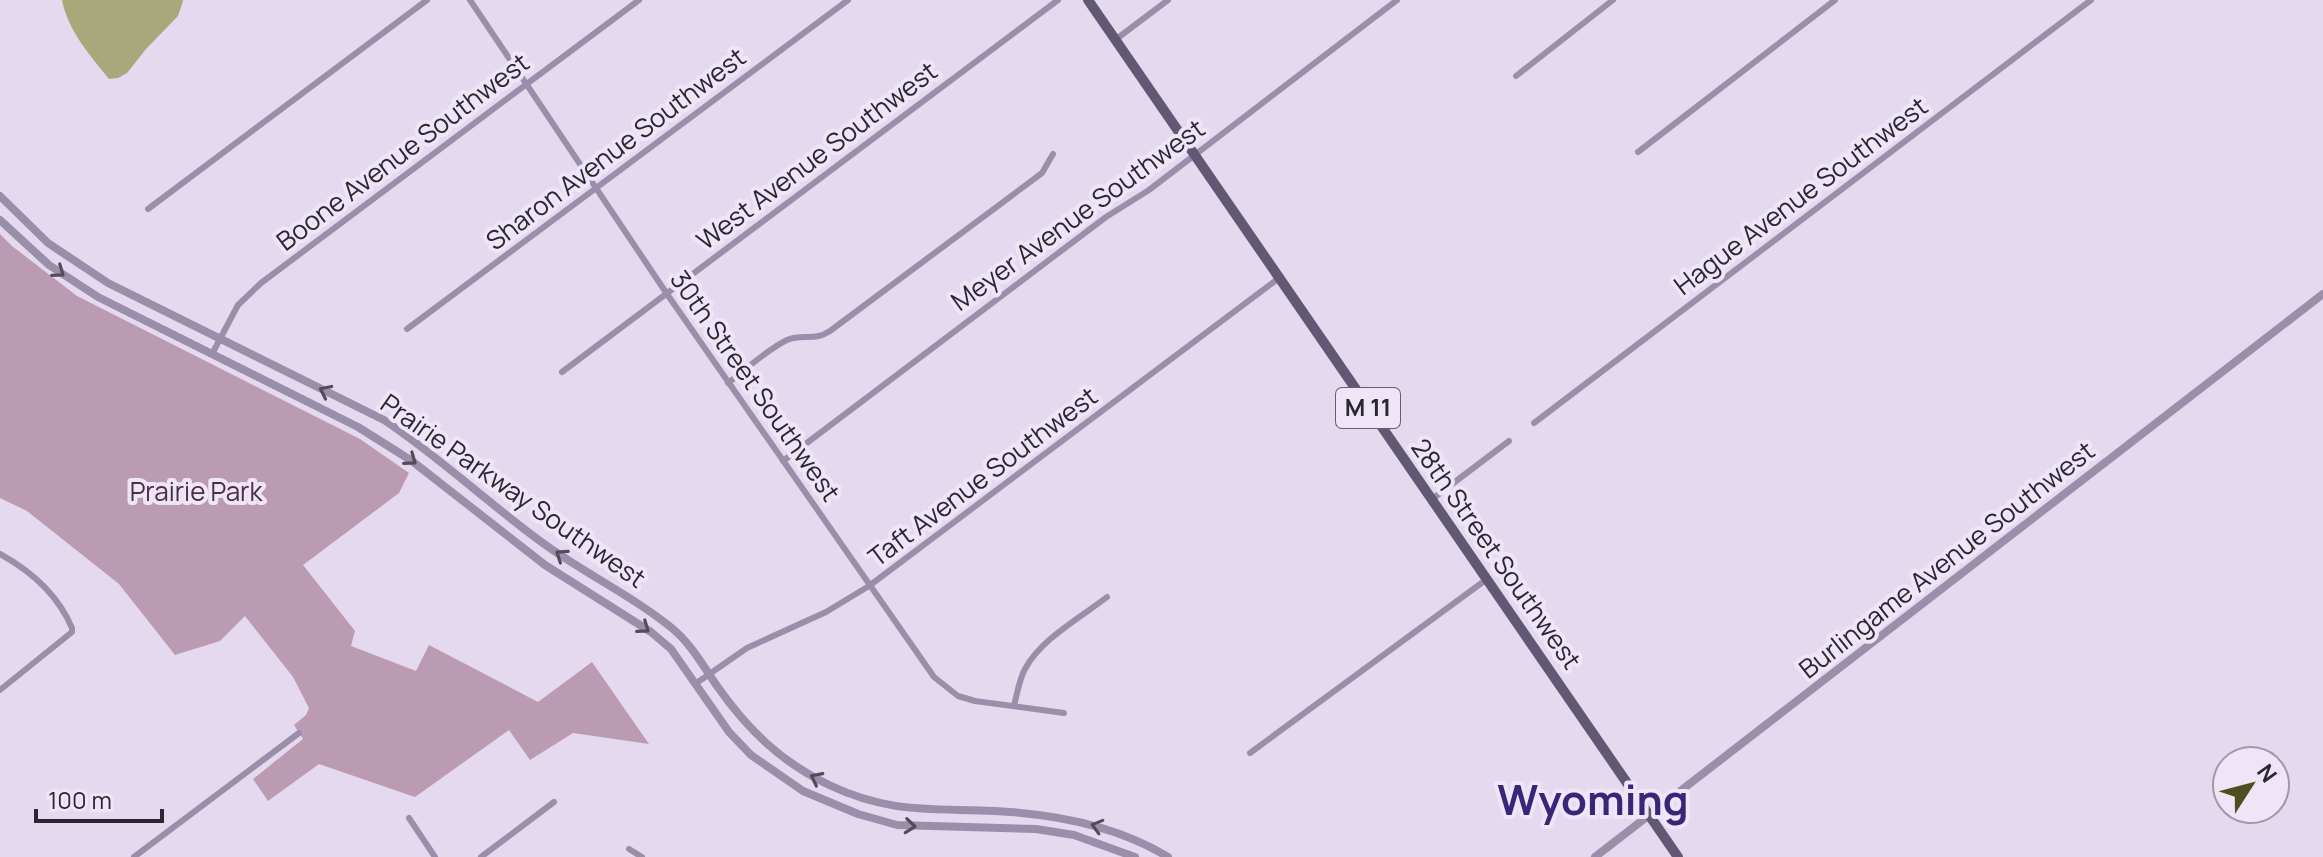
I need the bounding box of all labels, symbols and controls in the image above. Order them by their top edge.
street label: Sharon Avenue Southwest [478,39,753,258]
street label: Boone Avenue Southwest [269,44,536,258]
street label: West Avenue Southwest [689,53,944,258]
street label: Hague Avenue Southwest [1666,88,1935,303]
street label: Meyer Avenue Southwest [943,110,1212,319]
one-way arrow [50,262,64,277]
street label: 30th Street Southwest [662,263,849,508]
street label: Taft Avenue Southwest [860,378,1104,574]
one-way arrow [319,385,333,401]
street label: Prairie Parkway Southwest [374,385,653,596]
road number: M 11 [1336,388,1400,428]
street label: 28th Street Southwest [1404,431,1590,676]
street label: Burlingame Avenue Southwest [1791,432,2102,686]
one-way arrow [402,450,416,465]
park label: Prairie Park [130,473,263,509]
one-way arrow [555,550,569,565]
one-way arrow [636,618,650,633]
north arrow [2211,745,2291,825]
text: N [2250,758,2284,788]
district label: Wyoming [1497,770,1689,828]
one-way arrow [810,772,825,788]
scale bar [36,773,162,823]
text: 100 m [48,783,112,816]
one-way arrow [904,817,917,834]
one-way arrow [1090,819,1104,836]

